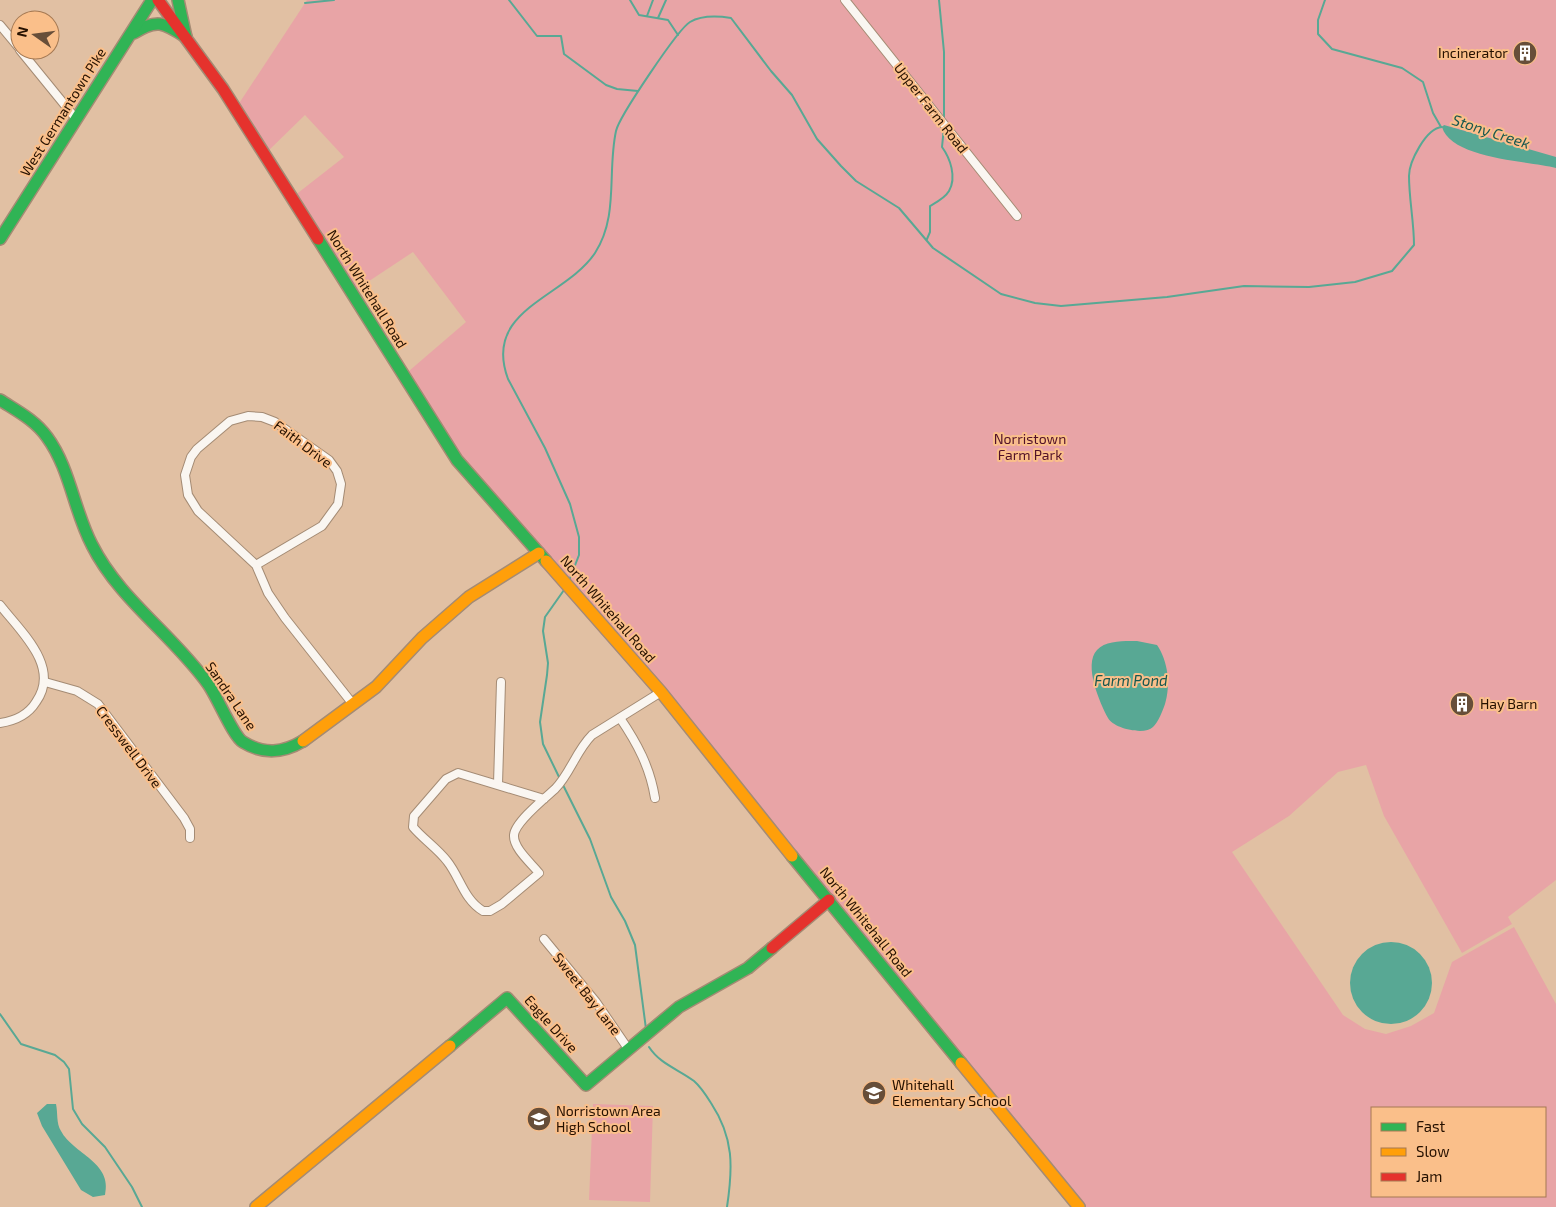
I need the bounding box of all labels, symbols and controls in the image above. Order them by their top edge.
north arrow [10,10,60,60]
text: N [12,25,31,39]
building icon: Incinerator [1512,40,1538,66]
street label: West Germantown Pike [16,44,109,179]
place label: Incinerator [1438,44,1508,61]
street label: Upper Farm Road [891,59,972,156]
water label: Stony Creek [1450,110,1533,153]
street label: North Whitehall Road [324,226,411,351]
street label: Faith Drive [271,416,336,471]
park label: Norristown Farm Park [994,430,1066,463]
street label: North Whitehall Road [557,551,660,666]
street label: Sandra Lane [202,658,260,733]
water label: Farm Pond [1094,671,1168,689]
building icon: Hay Barn [1449,691,1475,717]
place label: Hay Barn [1480,695,1537,712]
street label: Cresswell Drive [93,702,166,791]
street label: North Whitehall Road [817,863,916,980]
street label: Sweet Bay Lane [550,949,625,1038]
street label: Eagle Drive [521,991,582,1056]
place label: Whitehall Elementary School [892,1076,1012,1109]
school or university icon: Whitehall Elementary School [861,1080,887,1106]
place label: Norristown Area High School [556,1102,661,1135]
school or university icon: Norristown Area High School [526,1106,552,1132]
legend [1371,1107,1546,1197]
text: Fast [1416,1117,1446,1135]
text: Slow [1416,1142,1450,1160]
text: Jam [1416,1167,1442,1185]

